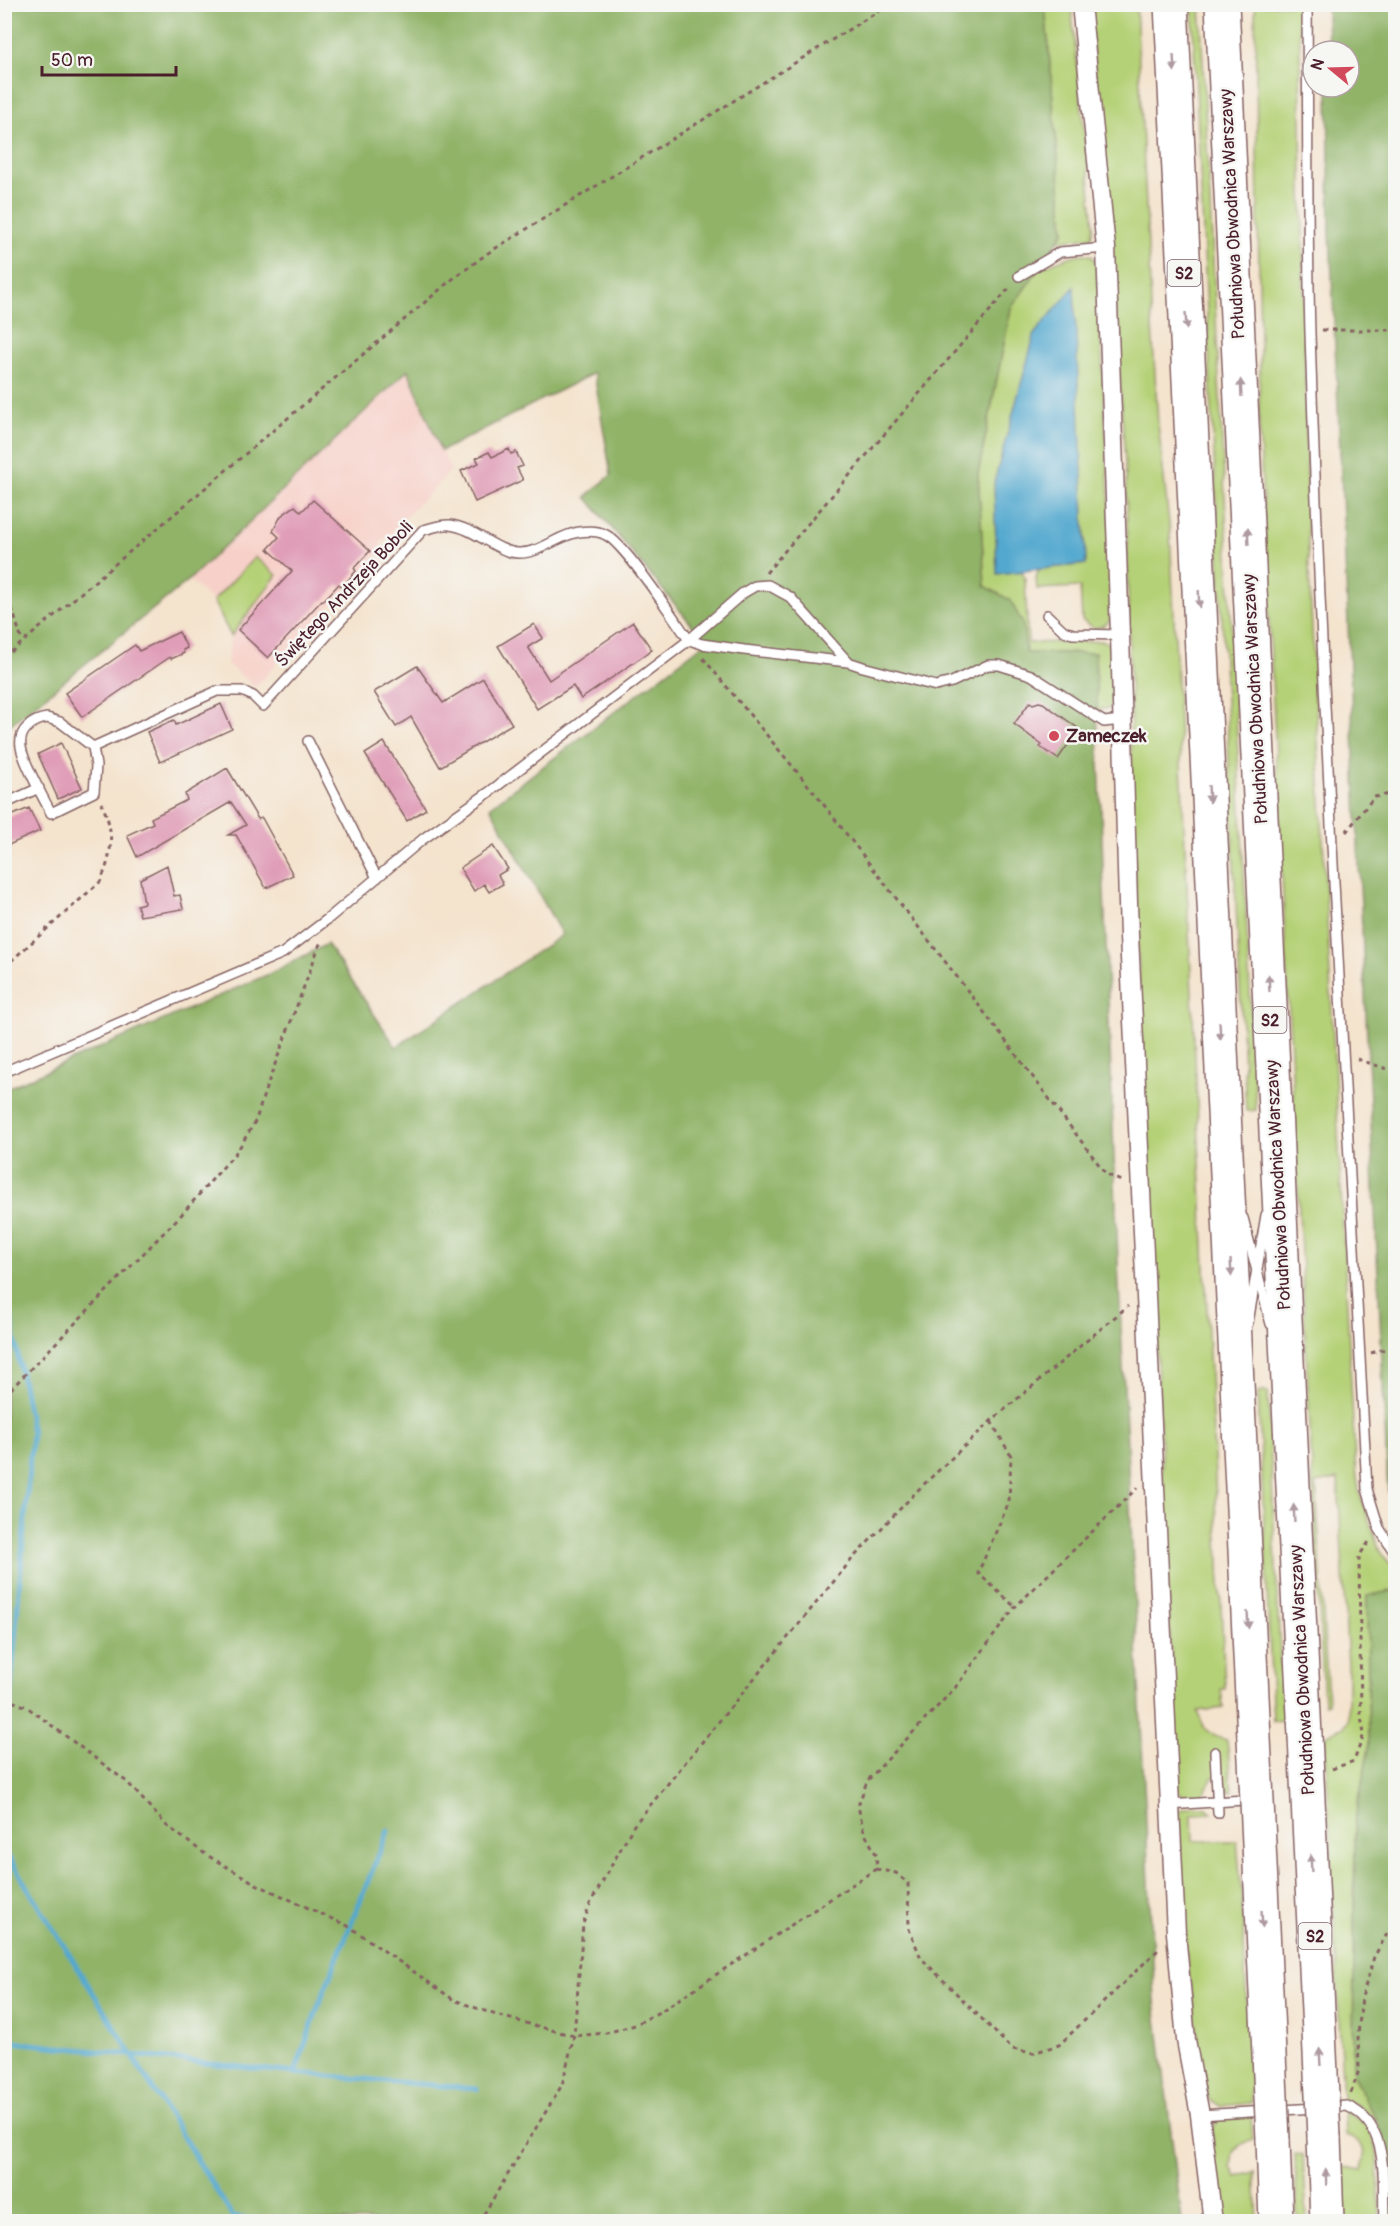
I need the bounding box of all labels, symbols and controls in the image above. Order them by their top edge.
scale bar [42,39,176,77]
north arrow [1301,39,1361,99]
text: 50 m [51,49,93,72]
one-way arrow [1170,53,1179,72]
text: N [1307,56,1329,73]
street label: Południowa Obwodnica Warszawy [1214,88,1251,340]
road number: S2 [1168,260,1200,286]
one-way arrow [1182,311,1191,330]
one-way arrow [1236,379,1245,398]
street label: Świętego Andrzeja Boboli [270,516,418,672]
one-way arrow [1243,527,1252,546]
street label: Południowa Obwodnica Warszawy [1237,573,1274,825]
one-way arrow [1195,590,1204,609]
place label: Zameczek [1066,725,1147,748]
marker: Zameczek [1047,729,1061,743]
one-way arrow [1204,785,1213,804]
one-way arrow [1264,973,1273,992]
road number: S2 [1254,1007,1286,1033]
one-way arrow [1216,1021,1225,1040]
street label: Południowa Obwodnica Warszawy [1260,1059,1297,1311]
one-way arrow [1227,1258,1236,1277]
one-way arrow [1289,1504,1298,1523]
street label: Południowa Obwodnica Warszawy [1284,1544,1321,1796]
one-way arrow [1244,1610,1253,1629]
one-way arrow [1307,1853,1316,1872]
one-way arrow [1258,1909,1267,1928]
road number: S2 [1298,1923,1332,1949]
one-way arrow [1316,2048,1325,2067]
one-way arrow [1321,2168,1330,2187]

